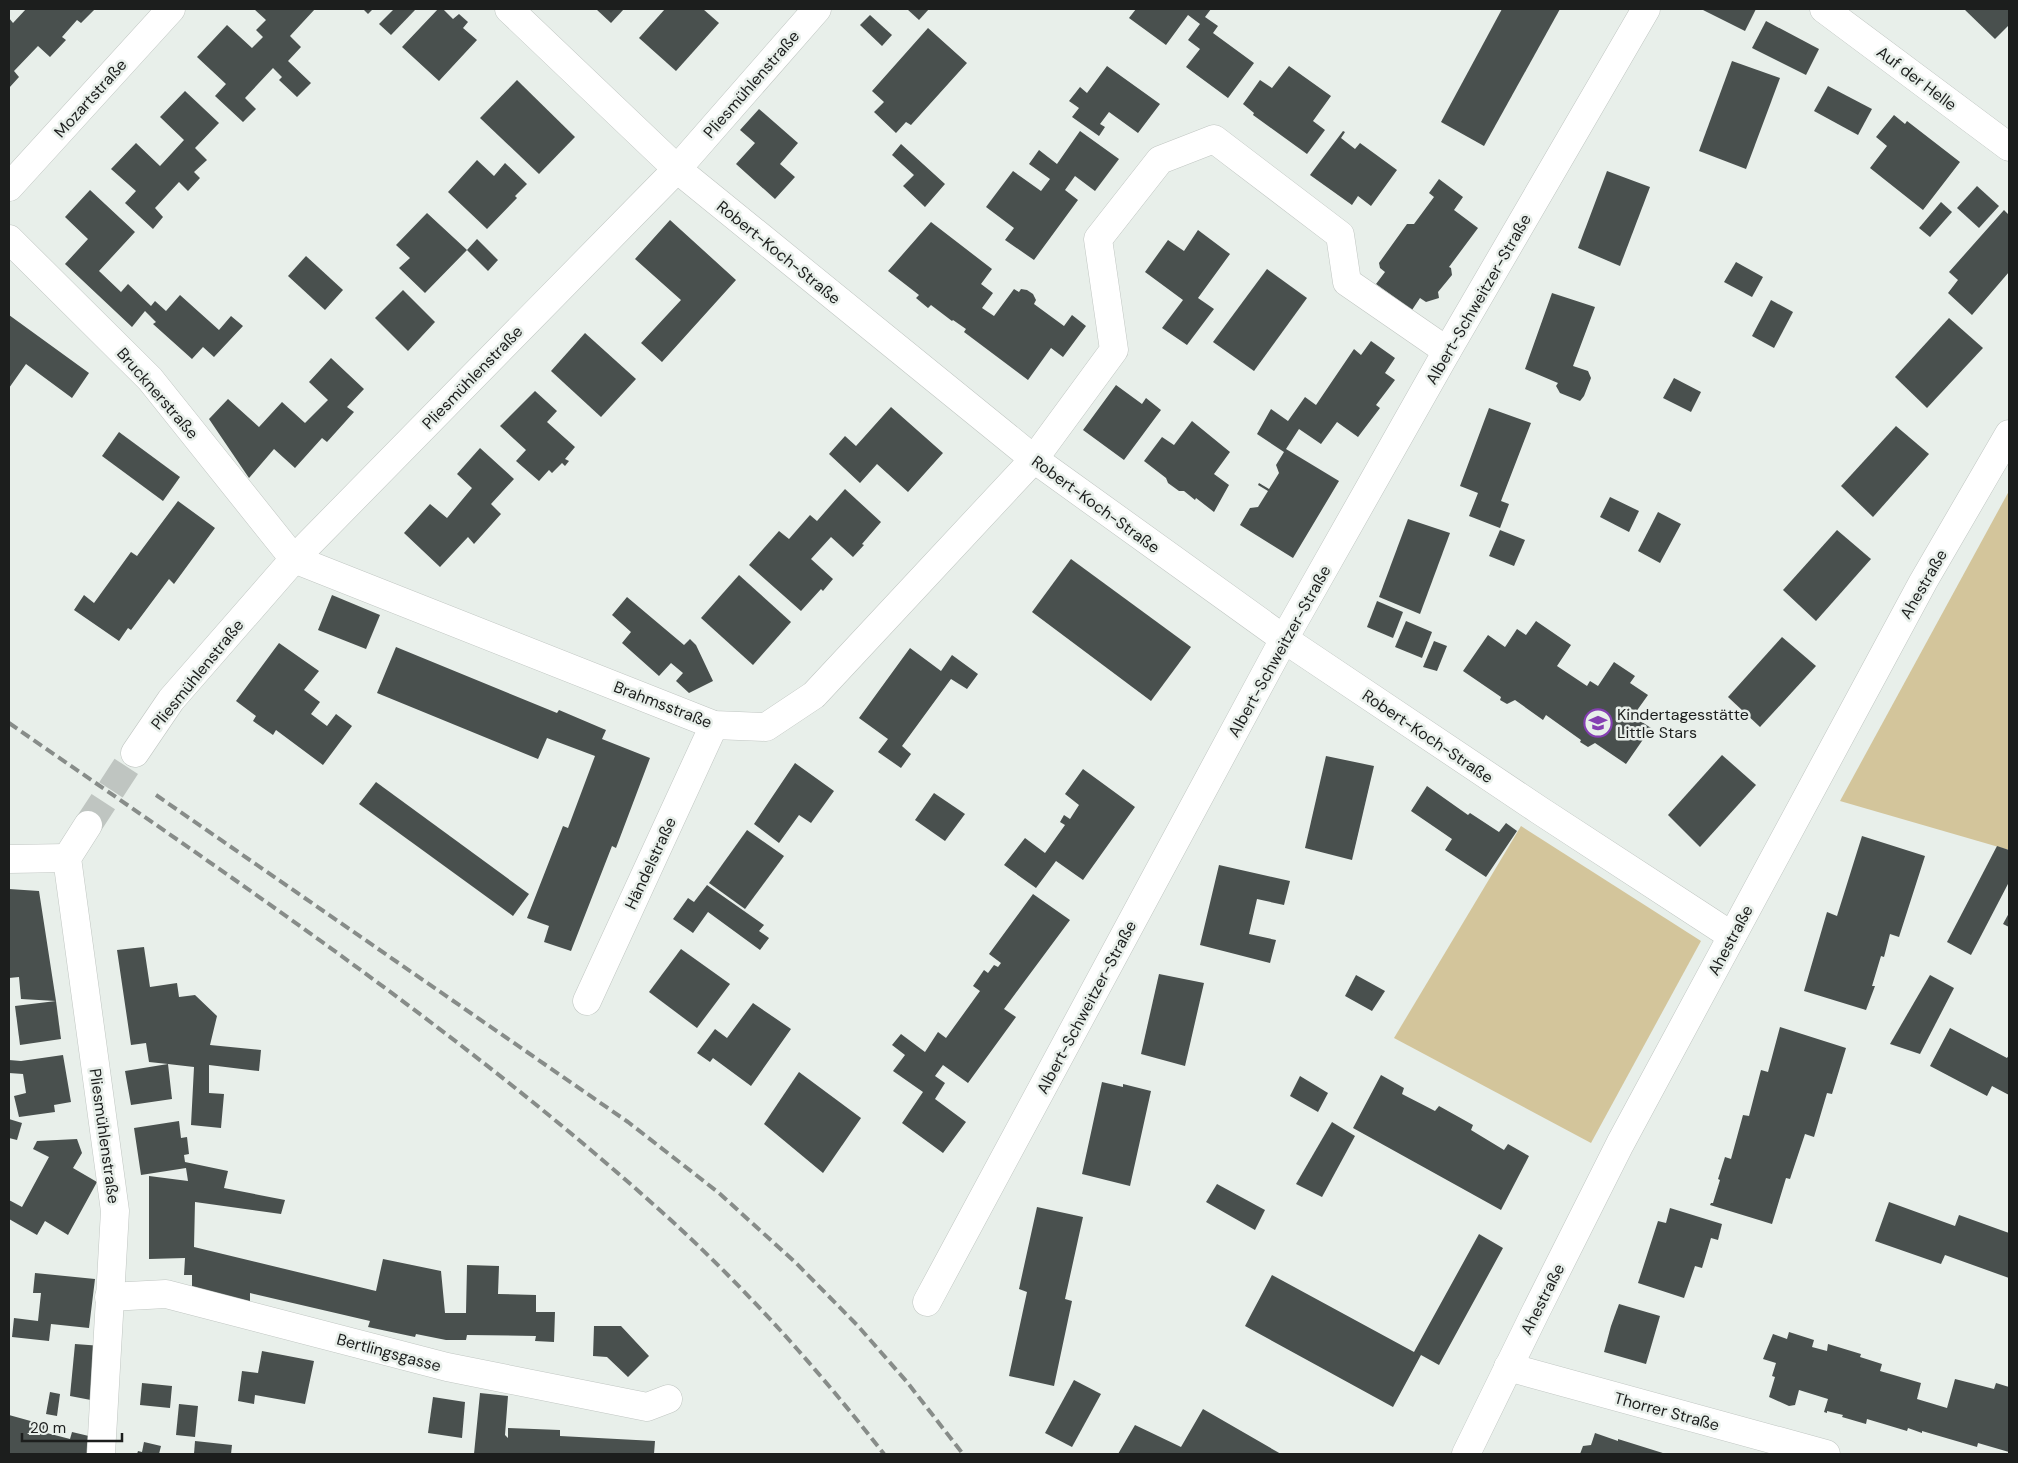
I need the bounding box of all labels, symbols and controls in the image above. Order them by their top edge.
street label: Pliesmühlenstraße [699,26,804,143]
street label: Auf der Helle [1873,41,1961,115]
street label: Mozartstraße [49,54,131,142]
street label: Robert-Koch-Straße [712,196,845,309]
street label: Albert-Schweitzer-Straße [1421,210,1536,388]
street label: Pliesmühlenstraße [417,321,527,434]
street label: Brucknerstraße [112,343,203,443]
street label: Robert-Koch-Straße [1027,451,1164,558]
street label: Ahestraße [1895,546,1952,623]
street label: Albert-Schweitzer-Straße [1223,562,1336,741]
street label: Pliesmühlenstraße [146,615,248,734]
street label: Brahmsstraße [611,676,715,733]
street label: Robert-Koch-Straße [1358,685,1497,788]
place label: Kindertagesstätte Little Stars [1617,704,1749,743]
school or university icon: Kindertagesstätte Little Stars [1583,708,1613,738]
street label: Händelstraße [620,814,681,913]
street label: Ahestraße [1703,901,1758,979]
street label: Albert-Schweitzer-Straße [1032,917,1141,1098]
street label: Pliesmühlenstraße [85,1067,124,1205]
street label: Ahestraße [1516,1260,1569,1338]
street label: Bertlingsgasse [334,1328,443,1377]
street label: Thorrer Straße [1612,1387,1722,1436]
scale bar [22,1410,122,1442]
text: 20 m [30,1418,66,1438]

